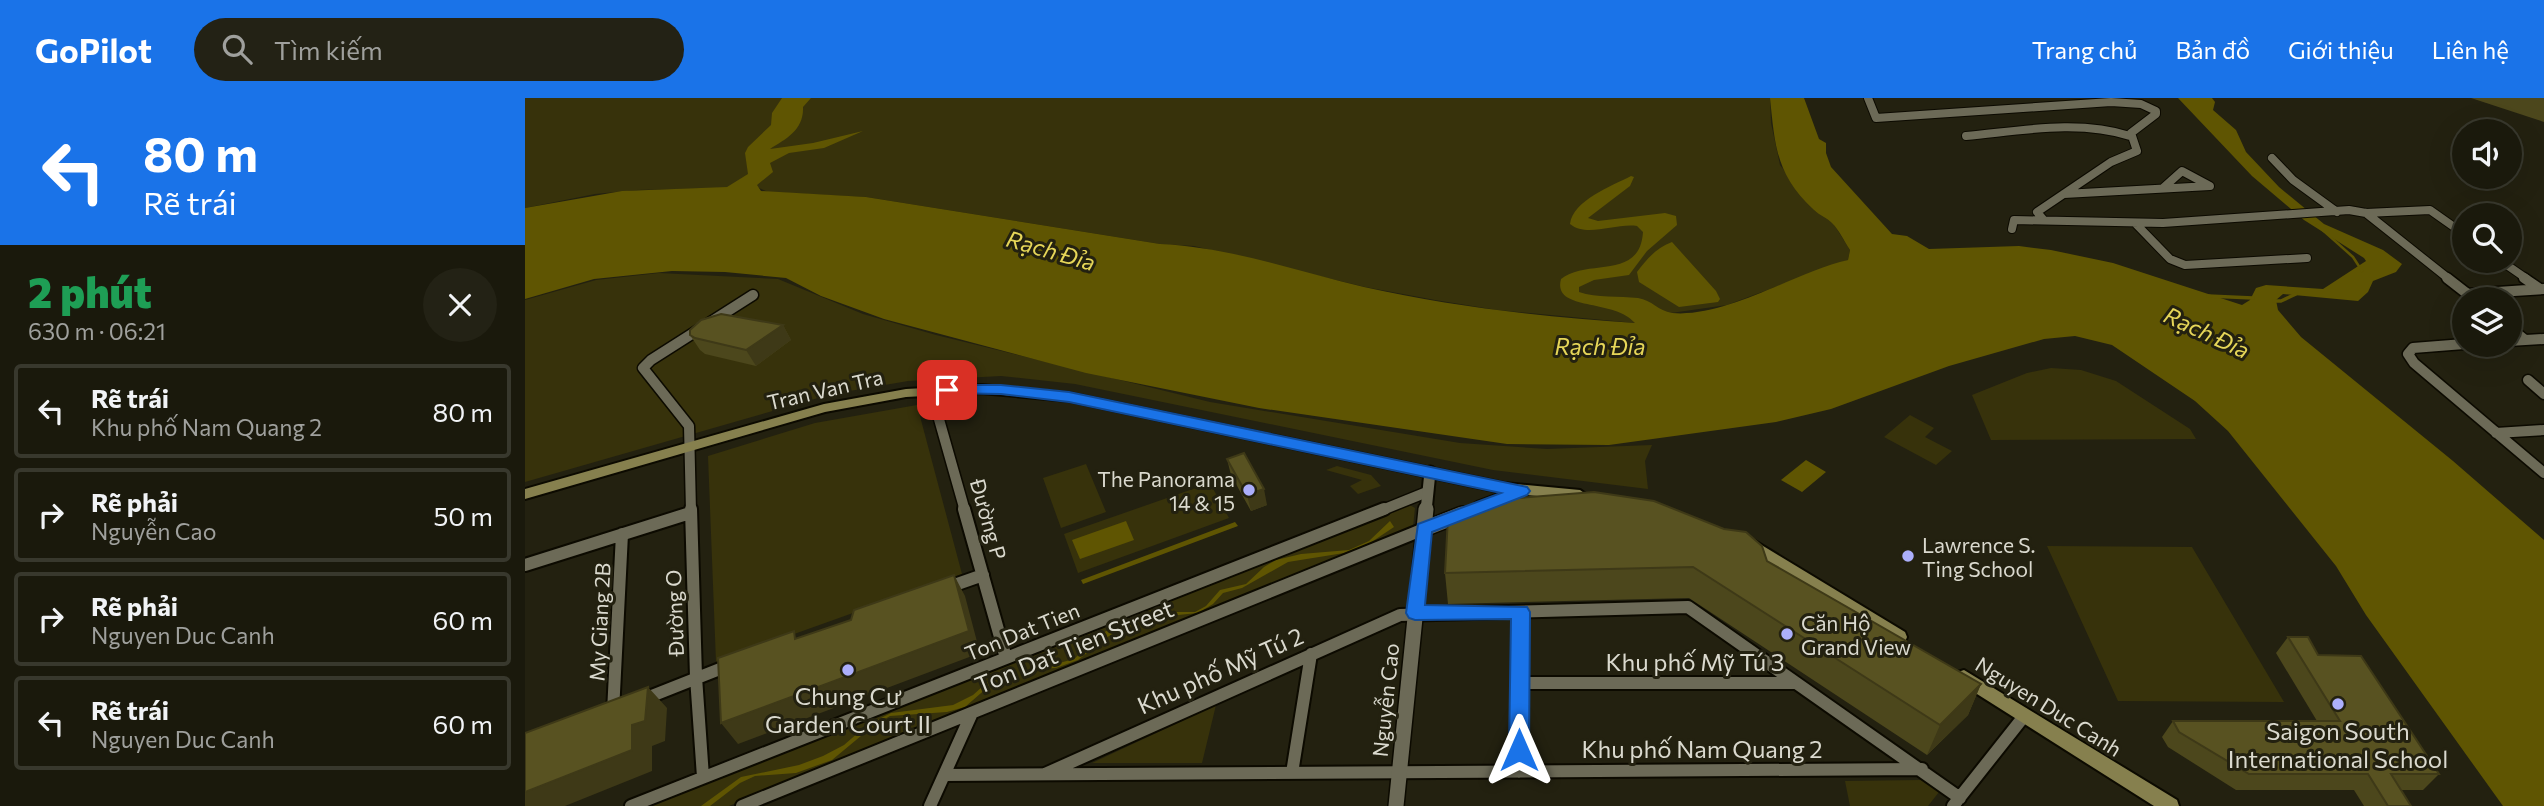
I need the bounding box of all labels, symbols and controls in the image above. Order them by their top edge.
search box [194,18,684,81]
text: GoPilot [35,29,152,70]
icon: search [218,30,256,68]
text: Tìm kiếm [274,34,383,65]
text: Trang chủ [2032,35,2138,64]
text: Bản đồ [2176,35,2250,64]
text: Giới thiệu [2288,35,2394,64]
text: Liên hệ [2432,35,2509,64]
map controls [2452,119,2522,357]
button: sound [2452,119,2522,189]
text: 80 m [143,122,258,182]
icon: left [28,126,119,217]
text: Rẽ trái [143,182,237,222]
button: search [2452,203,2522,273]
water label: Rạch Đỉa [1003,224,1099,276]
text: 2 phút [28,265,152,317]
button: close [423,268,497,342]
button: layers [2452,287,2522,357]
water label: Rạch Đỉa [2160,300,2254,364]
text: 630 m · 06:21 [28,317,166,345]
water label: Rạch Đỉa [1554,332,1646,360]
pin [917,360,977,420]
street label: Tran Van Tra [765,364,885,414]
icon: arrive [928,371,966,409]
text: Rẽ trái [91,382,169,413]
icon: left [32,392,70,430]
text: 80 m [433,396,493,427]
text: Khu phố Nam Quang 2 [91,413,322,441]
place label: The Panorama 14 & 15 [1097,466,1235,515]
street label: Đường P [965,475,1012,562]
marker: The Panorama 14 & 15 [1241,482,1257,498]
text: Rẽ phải [91,486,178,517]
icon: right [32,496,70,534]
text: 50 m [433,500,493,531]
text: Nguyễn Cao [91,517,216,545]
place label: Lawrence S. Ting School [1922,532,2035,581]
marker: Lawrence S. Ting School [1900,548,1916,564]
street label: My Giang 2B [583,562,615,682]
street label: Đường O [660,569,688,658]
text: Rẽ phải [91,590,178,621]
street label: Ton Dat Tien Street [971,593,1178,699]
street label: Ton Dat Tien [961,597,1083,665]
icon: right [32,600,70,638]
text: 60 m [433,604,493,635]
place label: Căn Hộ Grand View [1801,610,1911,659]
street label: Khu phố Mỹ Tú 2 [1133,620,1307,720]
text: Nguyen Duc Canh [91,621,275,649]
marker: Căn Hộ Grand View [1779,626,1795,642]
street label: Nguyễn Cao [1366,642,1403,758]
street label: Khu phố Mỹ Tú 3 [1605,647,1785,676]
street label: Nguyen Duc Canh [1971,651,2127,761]
marker: Chung Cư Garden Court II [840,662,856,678]
place label: Chung Cư Garden Court II [765,681,931,738]
text: Rẽ trái [91,694,169,725]
marker: Saigon South International School [2330,696,2346,712]
icon: left [32,704,70,742]
text: 60 m [433,708,493,739]
position arrow [1482,713,1556,787]
place label: Saigon South International School [2228,716,2448,773]
text: Nguyen Duc Canh [91,725,275,753]
street label: Khu phố Nam Quang 2 [1581,734,1823,763]

